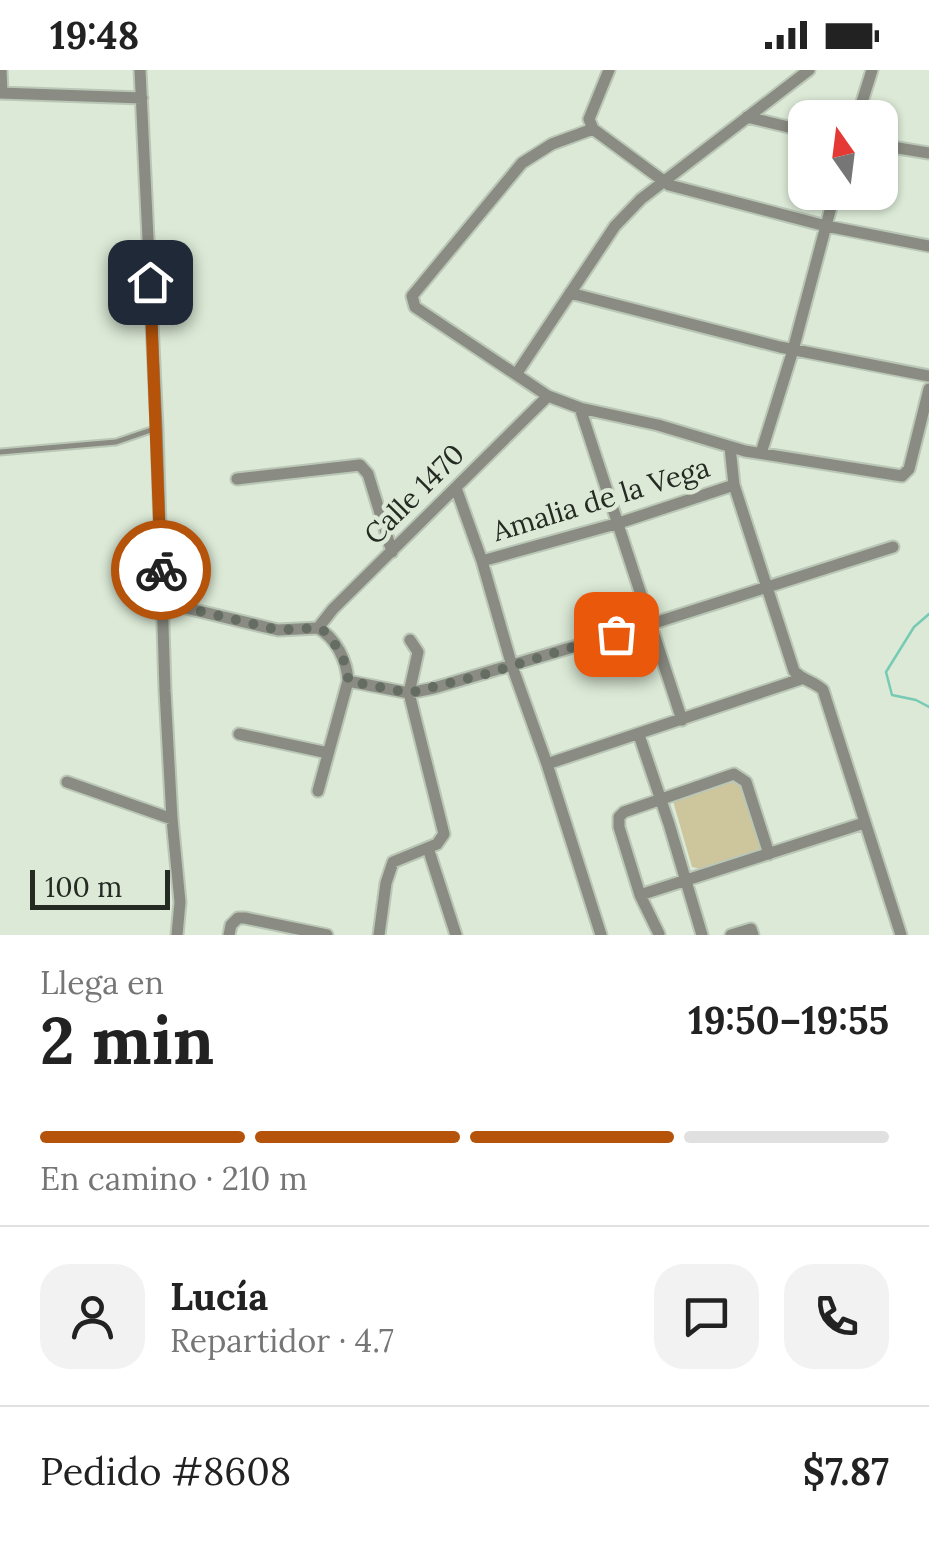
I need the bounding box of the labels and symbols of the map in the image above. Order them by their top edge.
north arrow [788,100,898,210]
pin [108,240,193,325]
street label: Calle 1470 [356,436,472,552]
street label: Amalia de la Vega [487,449,714,549]
courier [111,520,211,620]
pin [574,592,659,677]
scale bar [30,865,170,910]

